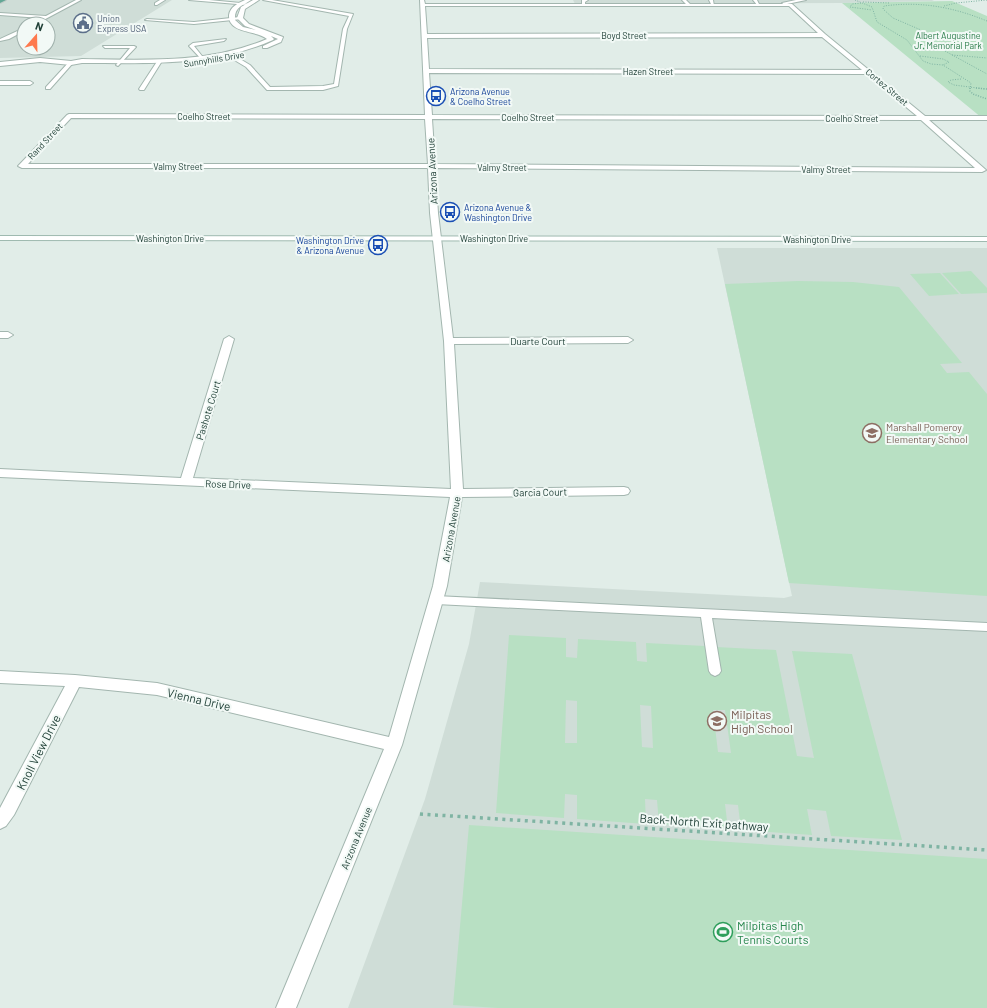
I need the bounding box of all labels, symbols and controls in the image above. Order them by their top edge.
public building icon: Union Express USA [72,12,94,34]
place label: Union Express USA [97,13,147,34]
north arrow [16,16,56,56]
text: N [34,19,45,33]
street label: Boyd Street [601,30,647,41]
park label: Albert Augustine Jr. Memorial Park [914,30,982,51]
street label: Sunnyhills Drive [183,49,245,69]
street label: Hazen Street [623,66,673,77]
street label: Cortez Street [864,66,910,108]
bus stop icon: Arizona Avenue & Coelho Street [425,85,447,107]
place label: Arizona Avenue & Coelho Street [450,86,511,107]
street label: Coelho Street [177,111,231,122]
street label: Coelho Street [501,112,555,123]
street label: Coelho Street [825,113,879,124]
street label: Rand Street [25,120,65,162]
street label: Arizona Avenue [424,138,440,204]
street label: Valmy Street [153,161,203,172]
street label: Valmy Street [477,162,527,173]
street label: Valmy Street [801,164,851,175]
bus stop icon: Arizona Avenue & Washington Drive [439,201,461,223]
place label: Arizona Avenue & Washington Drive [464,202,532,223]
street label: Washington Drive [136,233,204,244]
street label: Washington Drive [460,233,528,244]
bus stop icon: Washington Drive & Arizona Avenue [367,234,389,256]
street label: Washington Drive [783,234,851,245]
place label: Washington Drive & Arizona Avenue [296,235,364,256]
street label: Duarte Court [510,335,566,347]
street label: Pashote Court [193,378,223,441]
place label: Marshall Pomeroy Elementary School [886,421,967,445]
school or university icon: Marshall Pomeroy Elementary School [861,422,883,444]
street label: Rose Drive [205,477,251,491]
street label: Garcia Court [513,486,567,498]
street label: Arizona Avenue [439,495,463,563]
street label: Vienna Drive [166,685,232,713]
place label: Milpitas High School [731,707,793,735]
school or university icon: Milpitas High School [706,710,728,732]
street label: Knoll View Drive [13,712,63,792]
street label: Arizona Avenue [338,805,374,871]
street label: Back-North Exit pathway [639,811,769,834]
place label: Milpitas High Tennis Courts [737,918,809,946]
sports icon: Milpitas High Tennis Courts [712,921,734,943]

